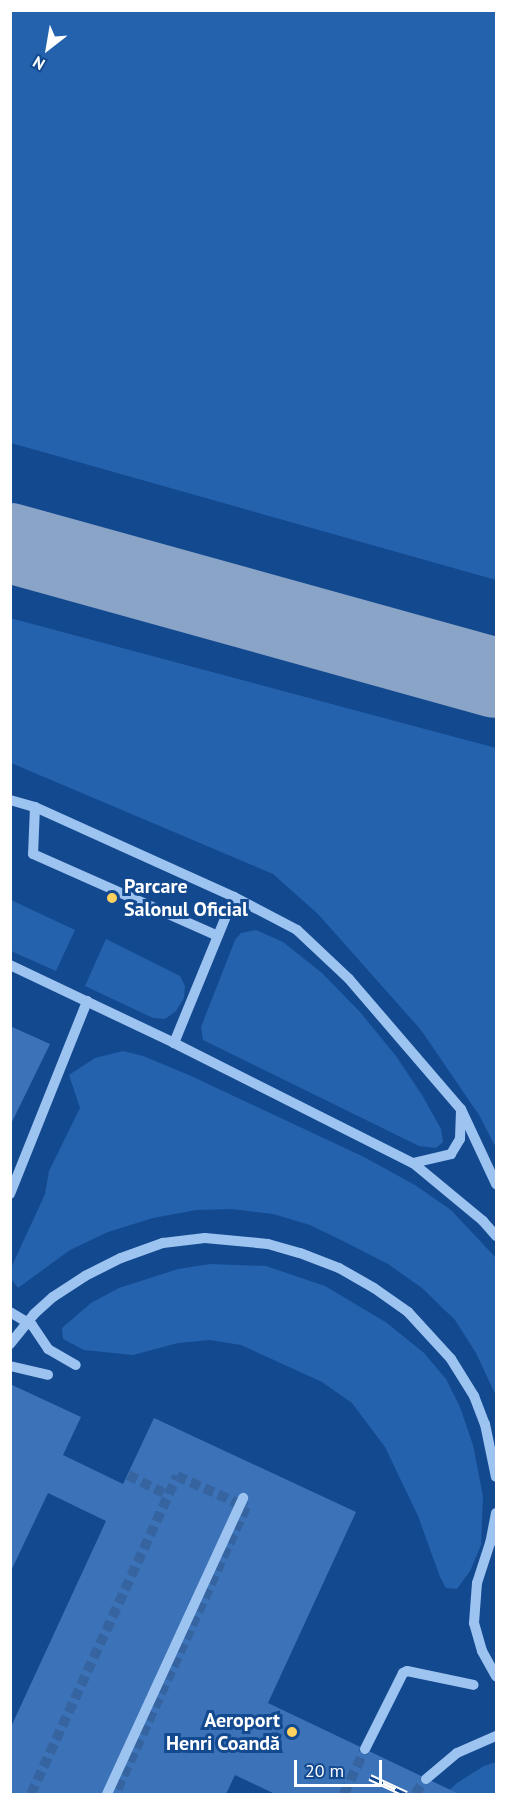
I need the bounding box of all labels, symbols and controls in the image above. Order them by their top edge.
north arrow [18,18,78,78]
text: N [29,52,48,75]
place label: Parcare Salonul Oficial [124,874,248,921]
marker: Parcare Salonul Oficial [105,891,119,905]
place label: Aeroport Henri Coandă [166,1708,280,1755]
marker: Aeroport Henri Coandă [285,1725,299,1739]
scale bar [297,1748,386,1786]
text: 20 m [305,1759,344,1782]

